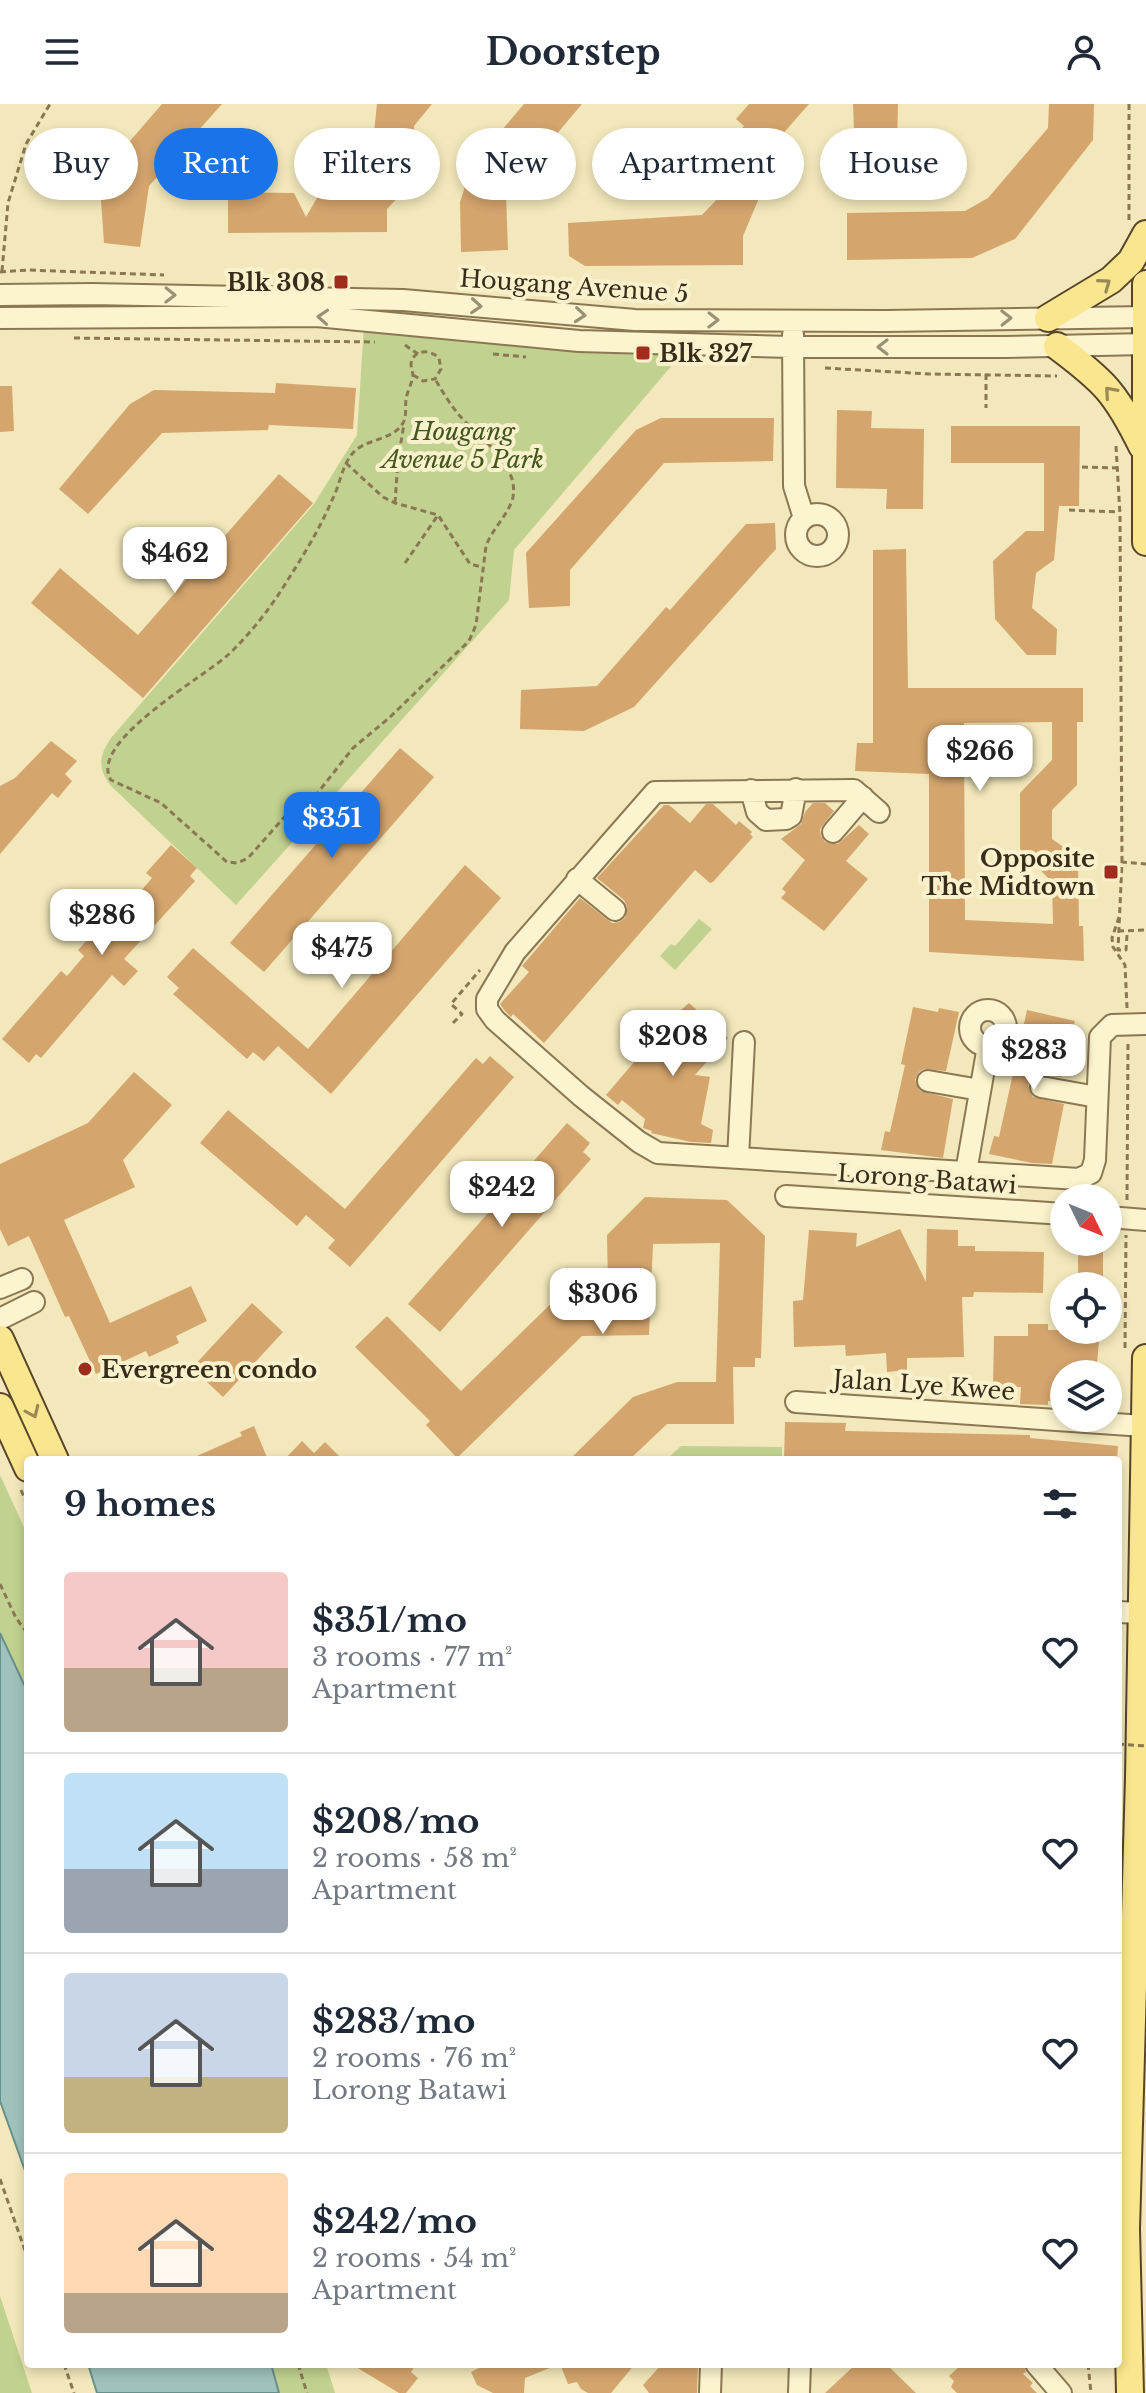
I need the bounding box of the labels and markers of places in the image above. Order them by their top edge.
place label: Blk 308 [227,268,325,297]
marker: Blk 308 [332,273,350,291]
place label: Blk 327 [659,339,752,368]
marker: Blk 327 [634,344,652,362]
pin: $462 [128,527,222,595]
pin: $266 [933,725,1027,793]
pin: $351 [285,792,379,860]
place label: Opposite The Midtown [921,844,1096,901]
marker: Opposite The Midtown [1102,863,1120,881]
pin: $286 [55,889,149,957]
pin: $475 [295,922,389,990]
pin: $208 [626,1010,720,1078]
pin: $283 [987,1024,1081,1092]
pin: $242 [455,1161,549,1229]
pin: $306 [556,1268,650,1336]
place label: Evergreen condo [101,1355,317,1384]
marker: Evergreen condo [76,1360,94,1378]

